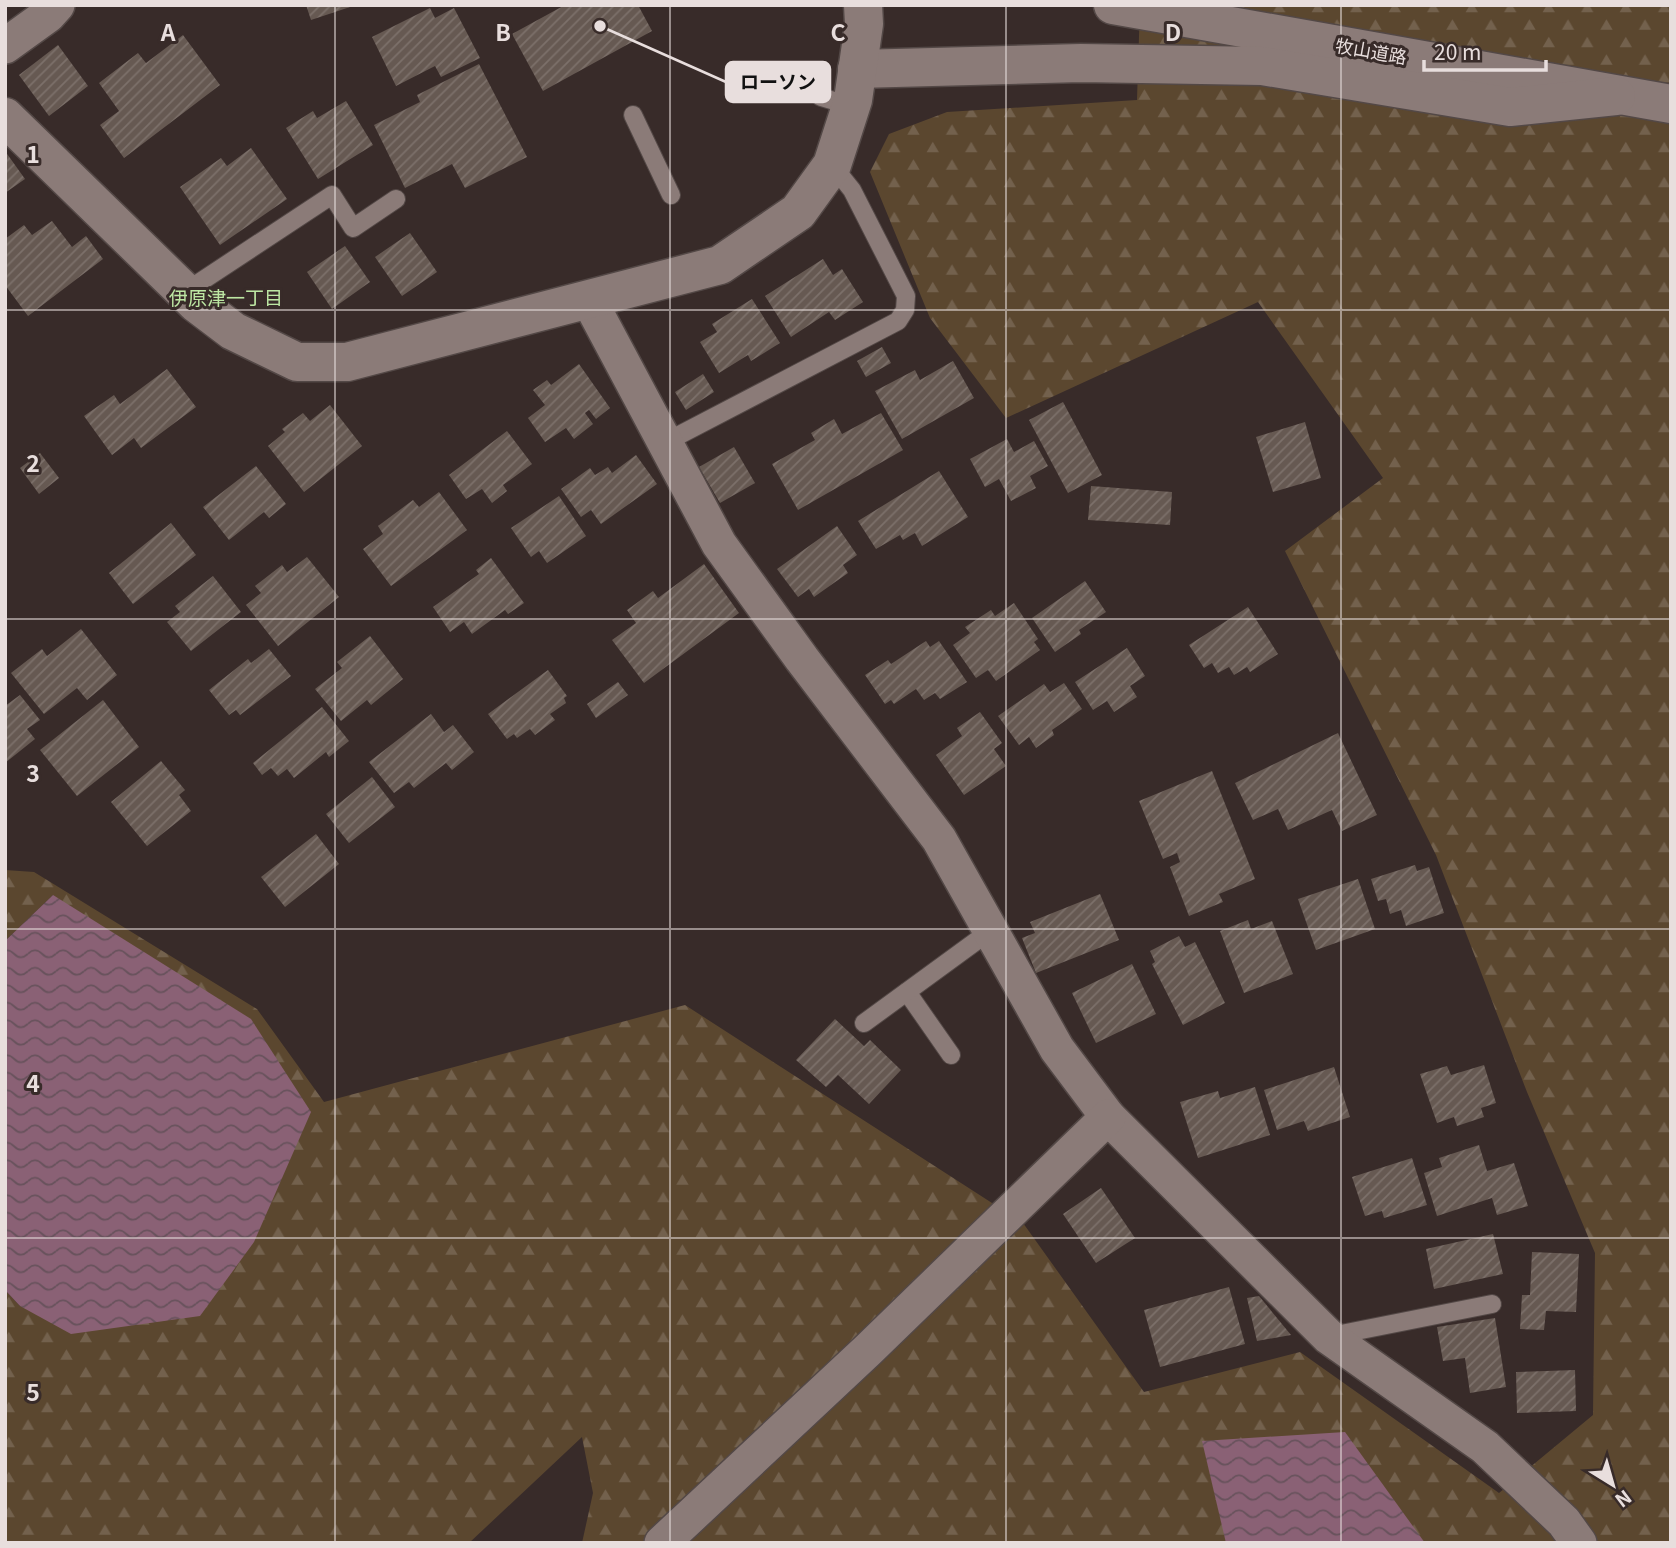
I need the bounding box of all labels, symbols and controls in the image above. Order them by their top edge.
text: A [160,14,176,48]
text: B [495,14,511,48]
text: C [830,14,846,48]
text: D [1165,14,1181,48]
scale bar [1424,28,1546,72]
street label: 牧山道路 [1334,31,1409,69]
text: 20 m [1434,36,1481,66]
callout: ローソン [726,62,830,102]
text: ローソン [740,67,816,94]
text: 1 [26,136,40,170]
district label: 伊原津一丁目 [169,283,283,310]
text: 2 [26,445,40,479]
text: 3 [26,755,40,789]
text: 4 [26,1065,40,1099]
text: 5 [26,1374,40,1408]
north arrow [1578,1450,1648,1520]
text: N [1610,1485,1638,1515]

